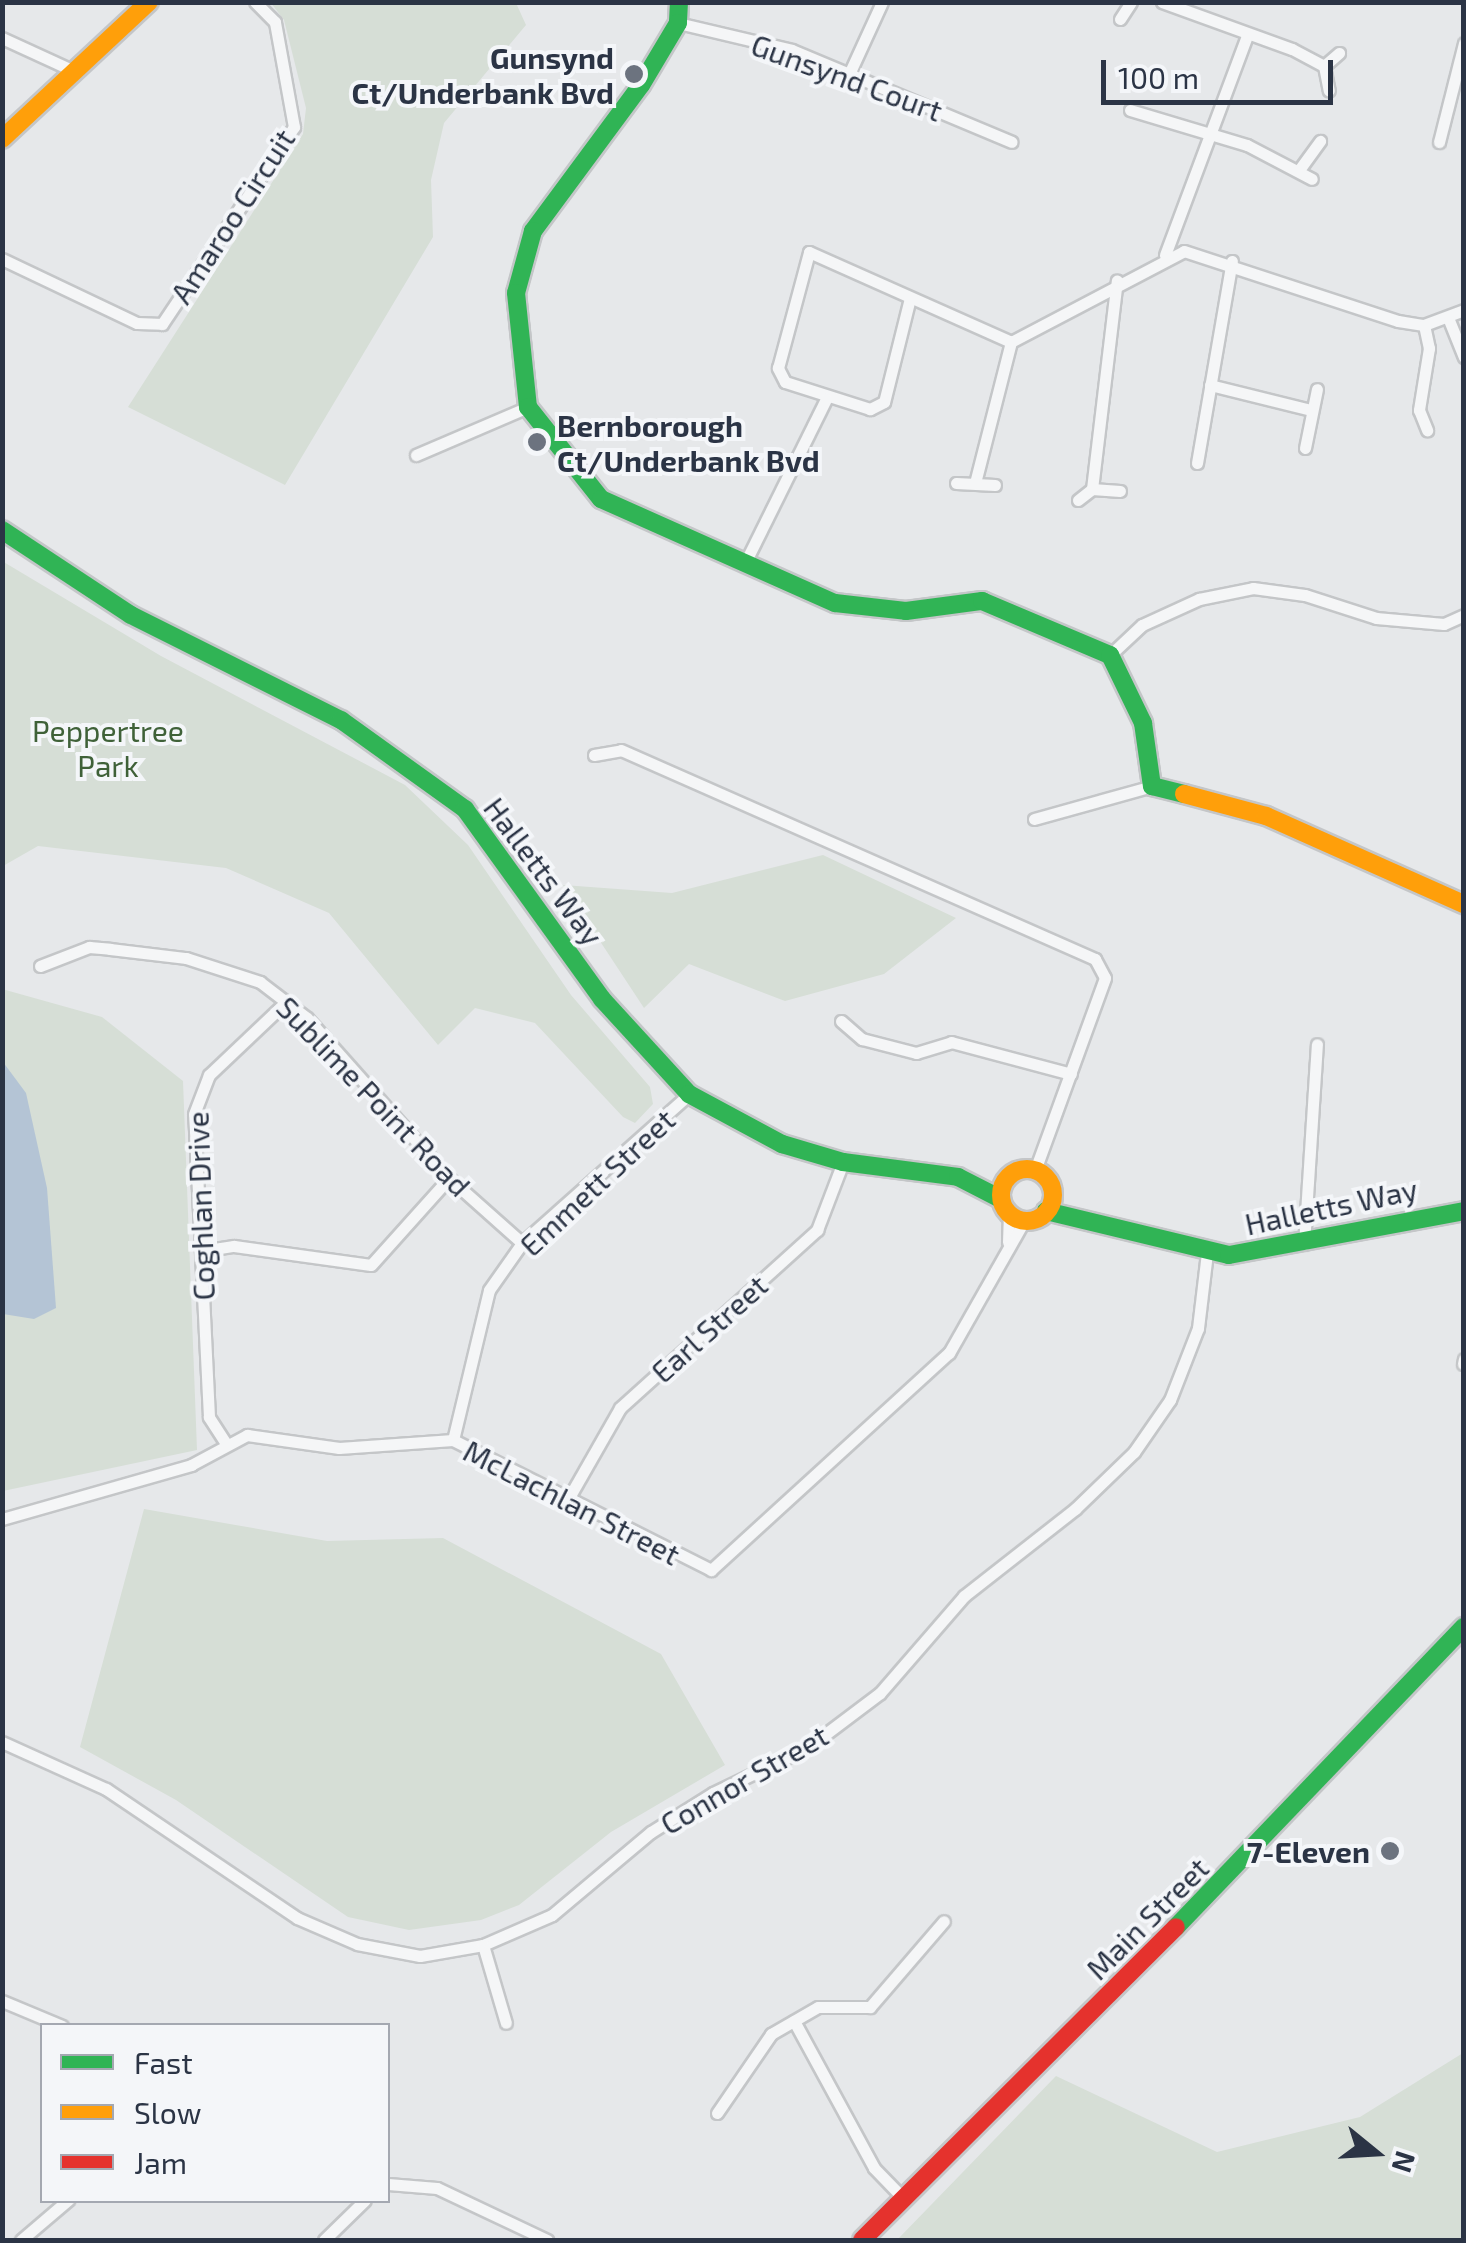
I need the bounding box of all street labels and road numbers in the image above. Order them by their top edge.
street label: Gunsynd Court [747,26,947,128]
street label: Amaroo Circuit [162,122,302,310]
street label: Halletts Way [477,790,611,952]
street label: Sublime Point Road [270,989,478,1203]
street label: Emmett Street [512,1101,682,1263]
street label: Coghlan Drive [179,1111,221,1301]
street label: Halletts Way [1241,1170,1421,1242]
street label: Earl Street [643,1266,775,1390]
street label: McLachlan Street [458,1432,686,1572]
street label: Connor Street [654,1716,834,1842]
street label: Main Street [1079,1850,1215,1986]

